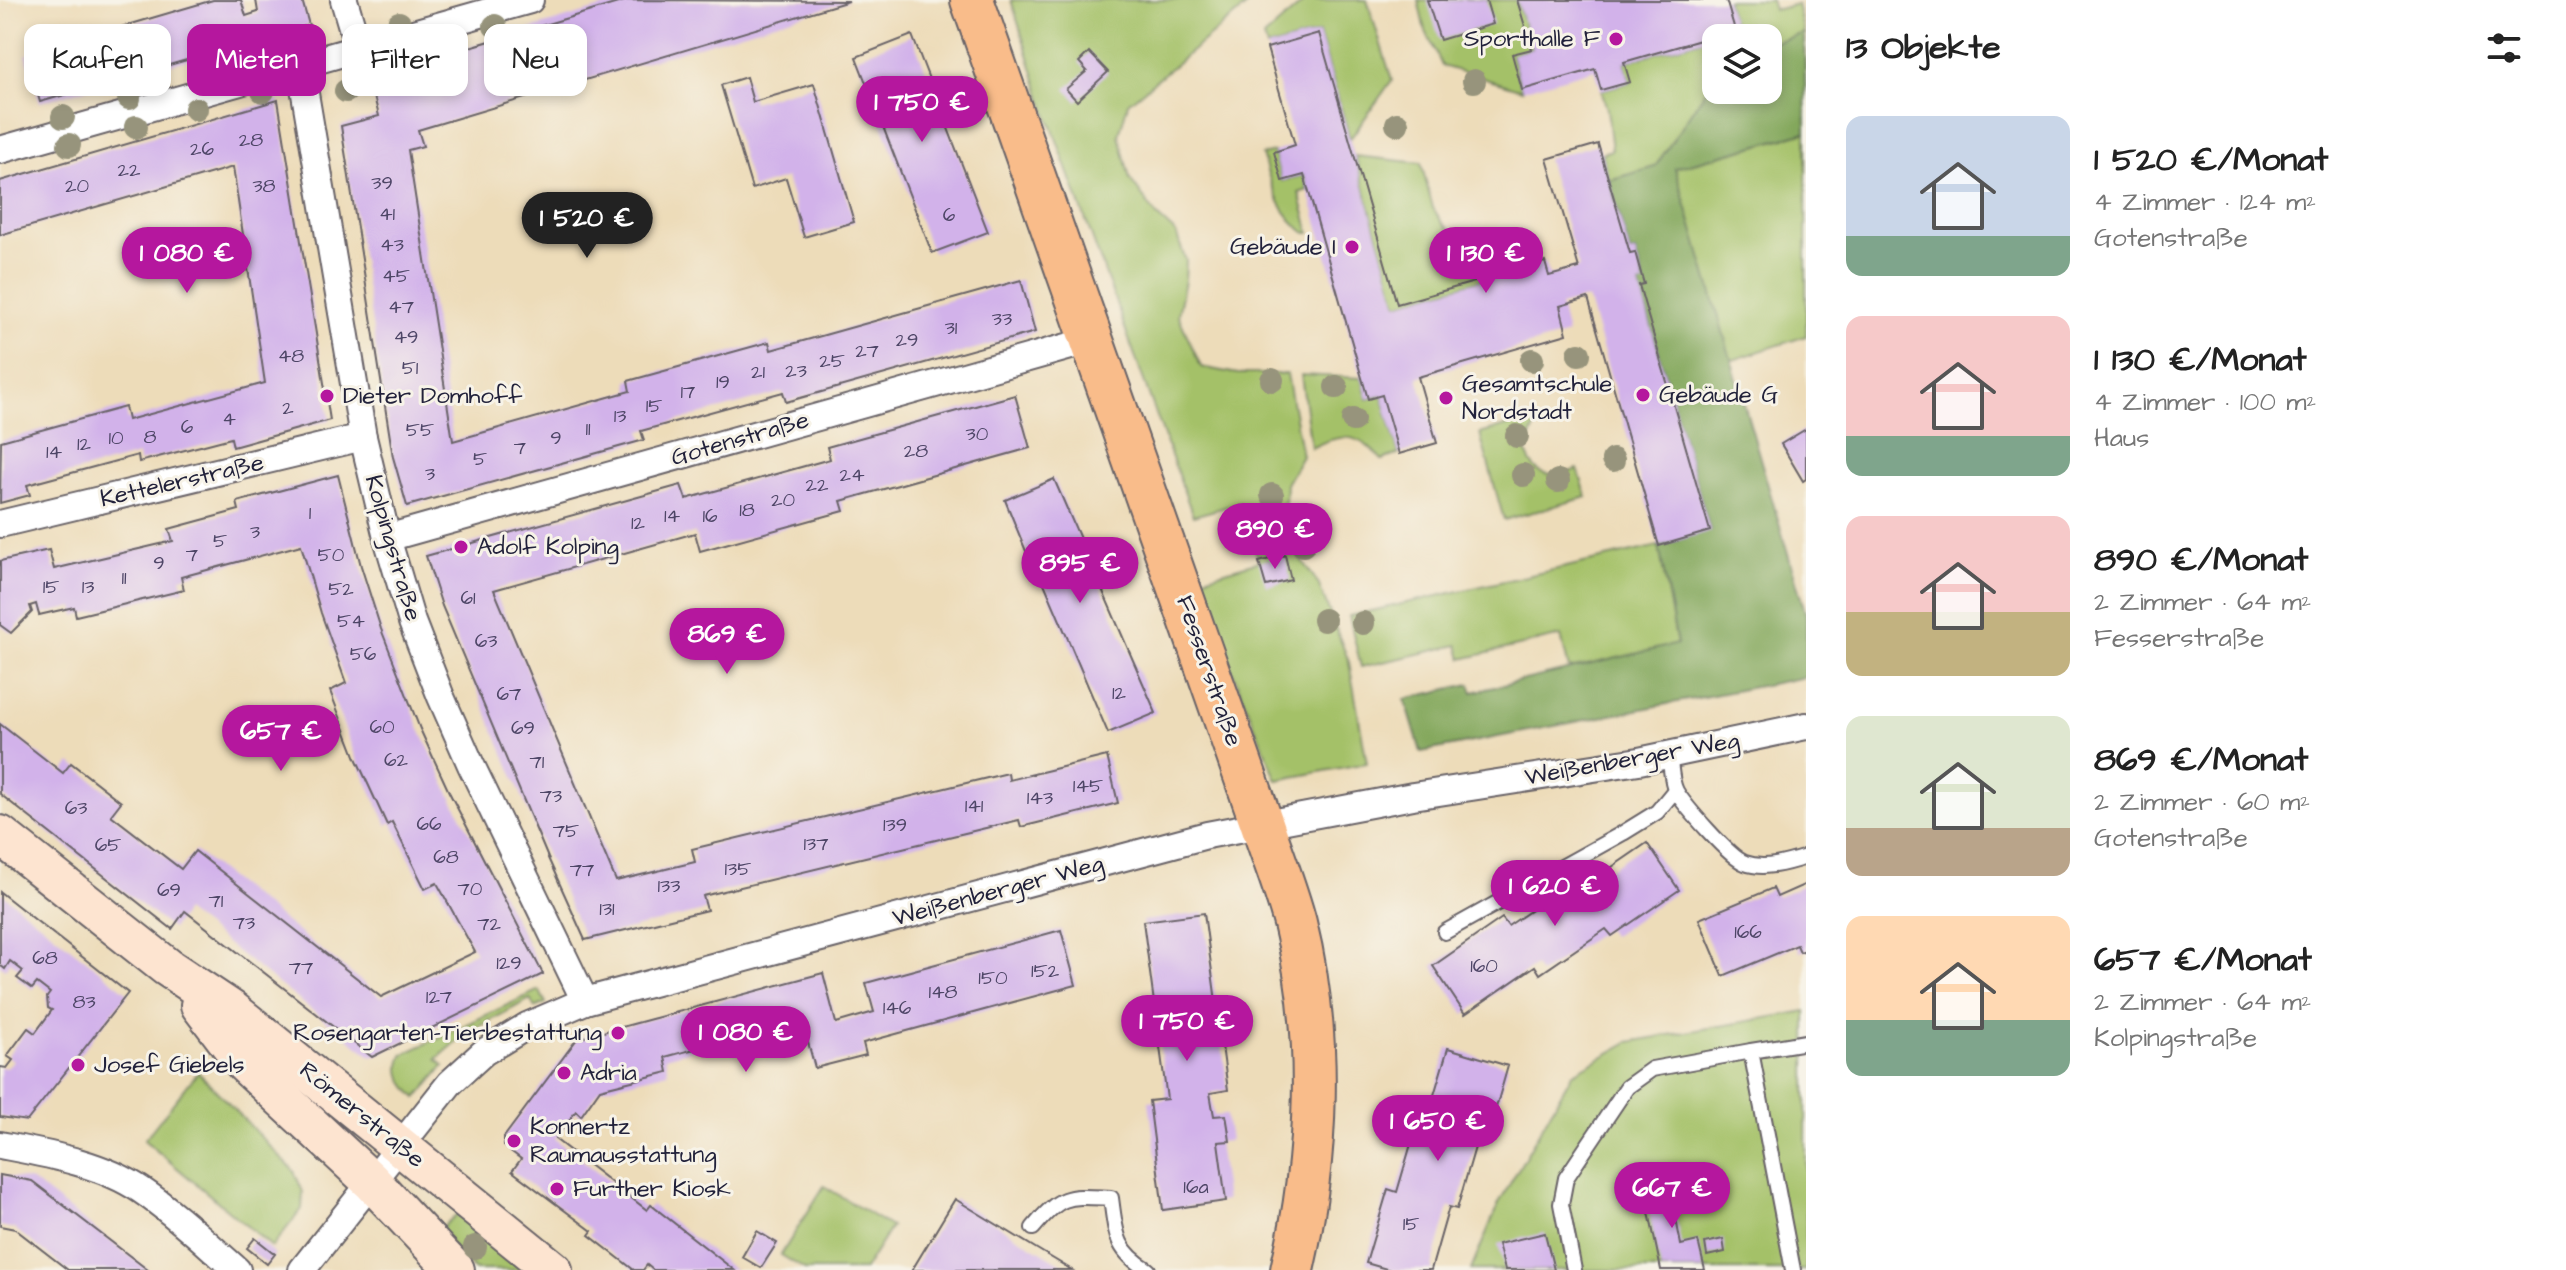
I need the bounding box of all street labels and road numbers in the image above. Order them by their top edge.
street label: Gotenstraße [667,403,813,475]
street label: Kettelerstraße [97,446,267,516]
street label: Kolpingstraße [355,471,430,625]
street label: Fesserstraße [1167,591,1251,751]
street label: Weißenberger Weg [1522,723,1742,796]
street label: Weißenberger Weg [889,846,1107,936]
street label: Römerstraße [292,1054,432,1176]

